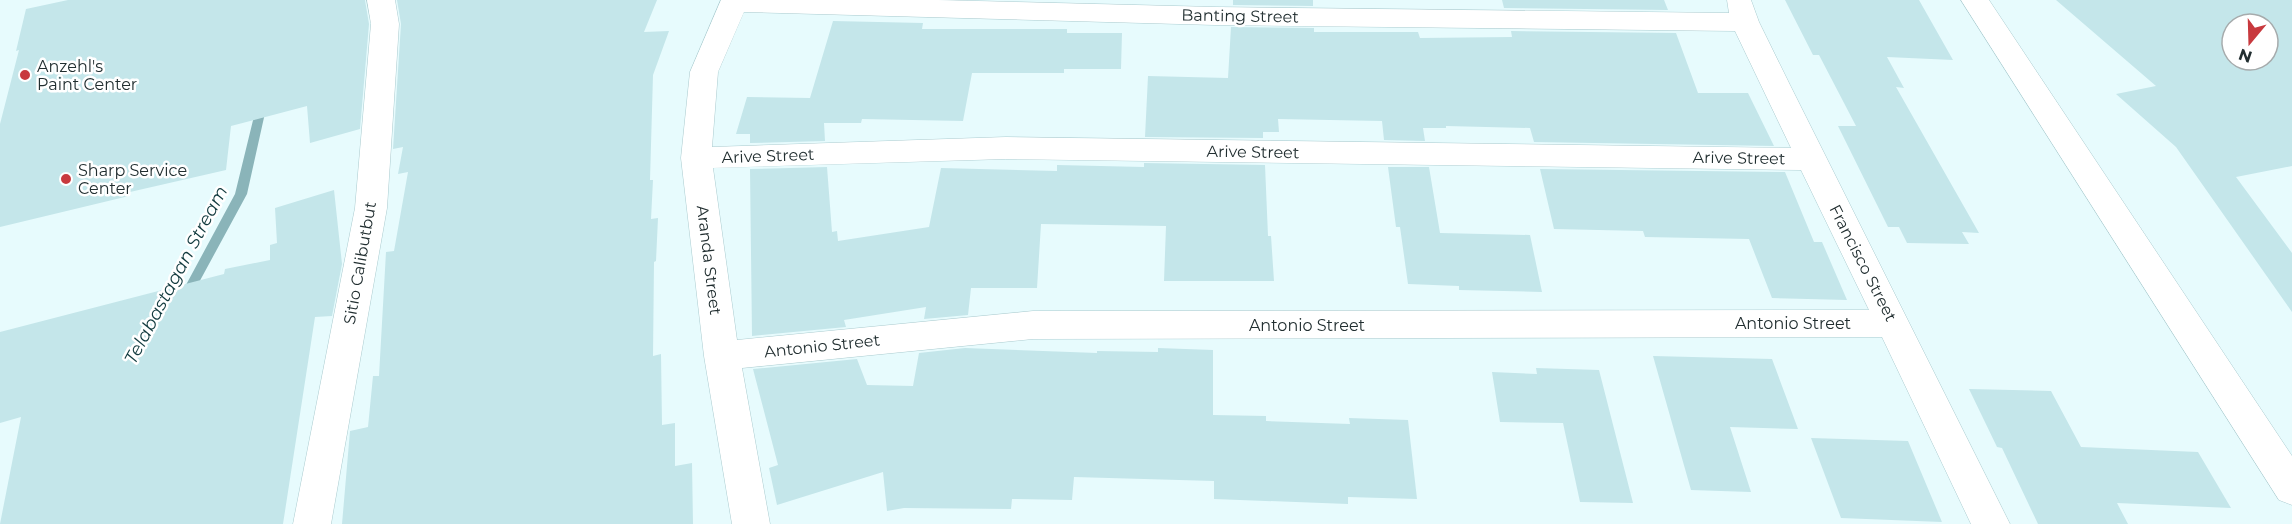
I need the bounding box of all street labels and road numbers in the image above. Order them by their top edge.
street label: Banting Street [1181,5,1299,27]
street label: Arive Street [1206,142,1300,162]
street label: Arive Street [721,145,815,167]
street label: Arive Street [1692,148,1786,168]
street label: Sitio Calibutbut [340,200,380,326]
street label: Francisco Street [1825,201,1901,325]
street label: Aranda Street [693,204,725,316]
street label: Antonio Street [1735,314,1852,333]
street label: Antonio Street [1249,316,1366,335]
street label: Antonio Street [763,330,881,362]

